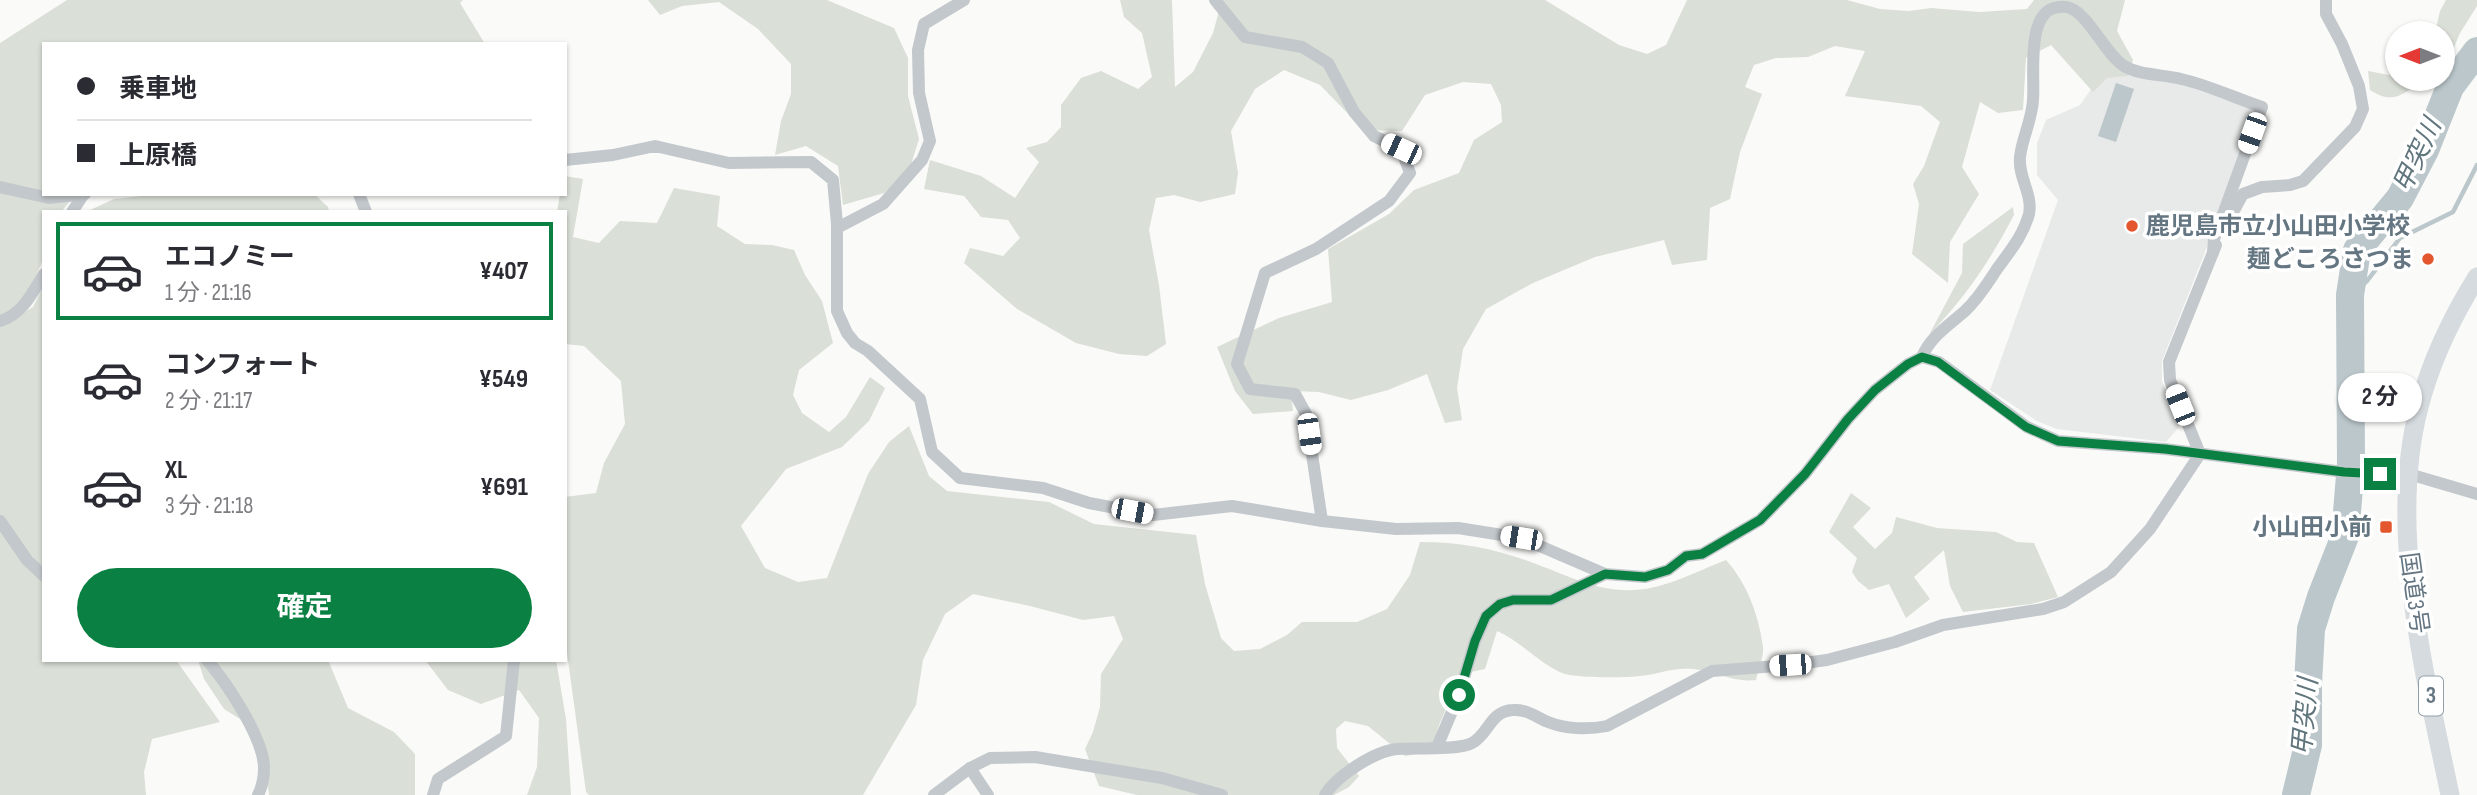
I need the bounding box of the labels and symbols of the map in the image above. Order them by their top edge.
north arrow [2385,21,2455,91]
car [2235,110,2270,156]
water label: 甲突川 [2387,111,2450,198]
car [1378,131,1425,167]
place label: 鹿児島市立小山田小学校 [2146,212,2410,241]
marker: 鹿児島市立小山田小学校 [2124,218,2140,234]
place label: 麺どころさつま [2247,245,2414,274]
marker: 麺どころさつま [2420,251,2436,267]
callout: 2 分 [2338,372,2422,421]
car [2163,382,2198,428]
car [1296,412,1323,456]
route end [2364,458,2396,490]
car [1110,497,1155,525]
place label: 小山田小前 [2252,513,2372,542]
marker: 小山田小前 [2378,519,2394,535]
car [1499,524,1544,552]
street label: 国道3号 [2394,550,2434,636]
car [1769,653,1812,677]
water label: 甲突川 [2287,674,2325,757]
road number: 3 [2419,676,2443,716]
route start [1443,679,1475,711]

